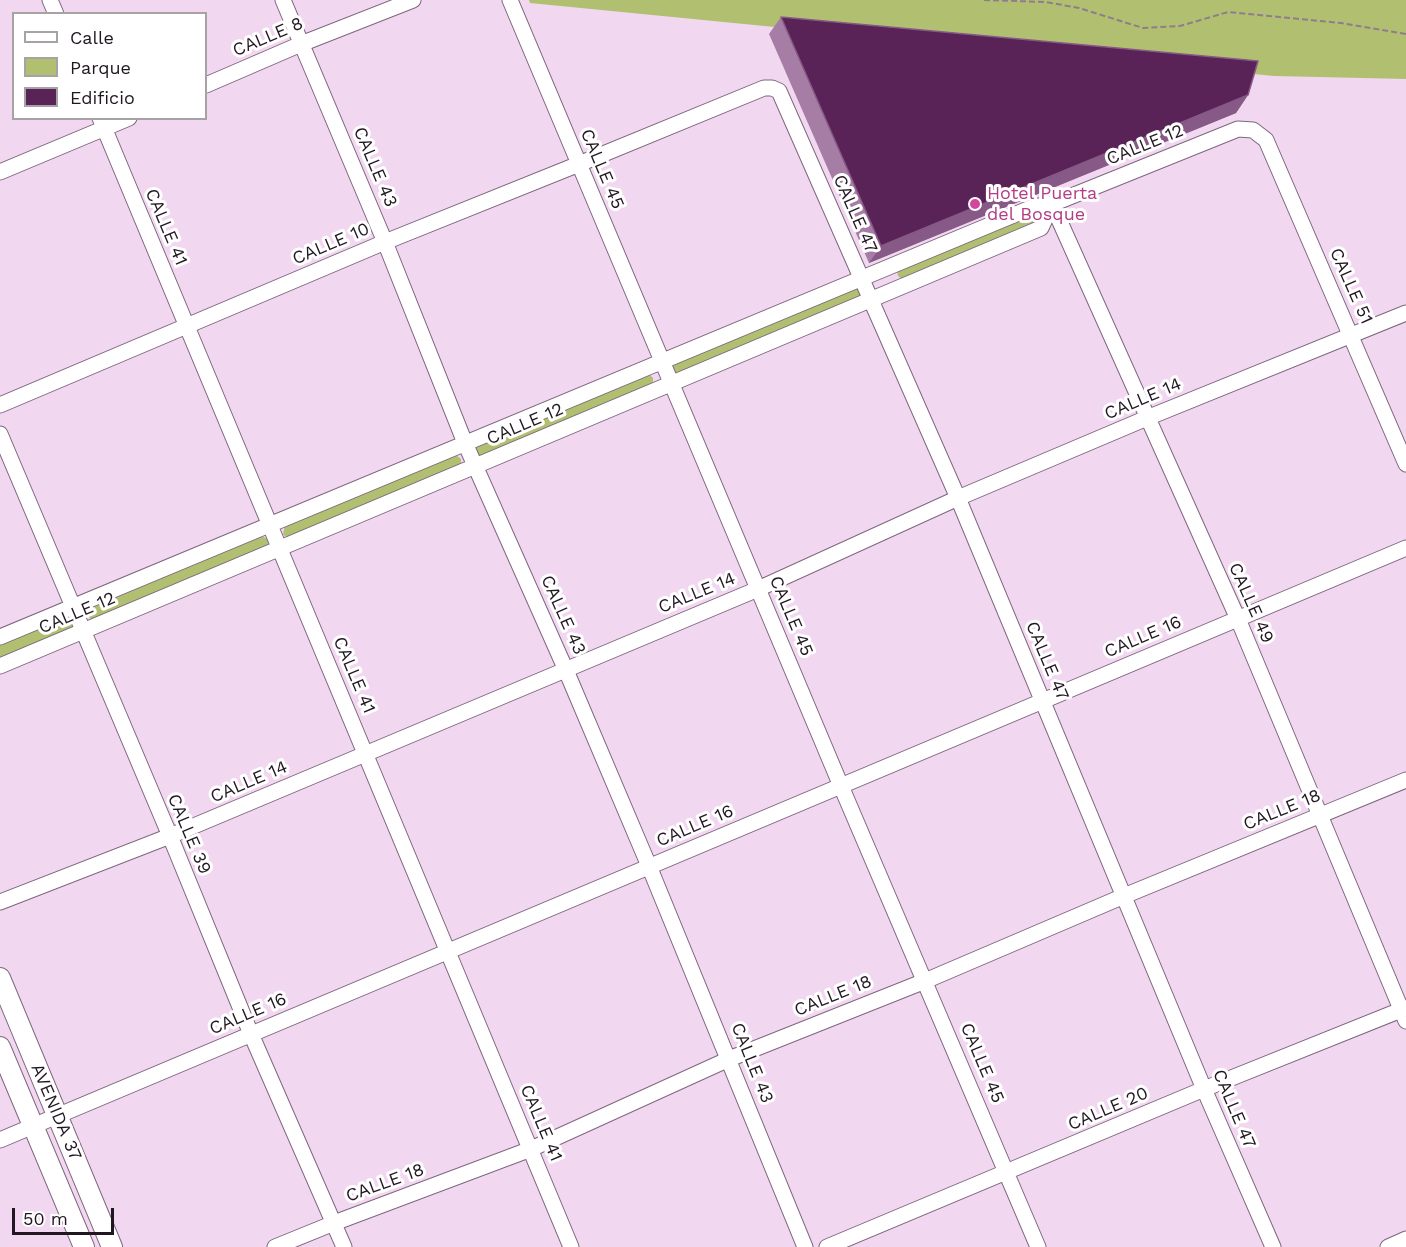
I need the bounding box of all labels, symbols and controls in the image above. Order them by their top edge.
legend [12,12,207,120]
street label: CALLE 8 [230,13,306,61]
text: Calle [70,27,114,48]
text: Parque [70,57,131,78]
text: Edificio [70,87,135,108]
street label: CALLE 12 [1103,120,1187,170]
street label: CALLE 43 [348,124,402,210]
street label: CALLE 45 [575,126,629,212]
street label: CALLE 47 [828,171,882,257]
place label: Hotel Puerta del Bosque [987,183,1097,226]
street label: CALLE 41 [140,185,192,269]
marker: Hotel Puerta del Bosque [968,197,982,211]
street label: CALLE 10 [289,218,373,270]
street label: CALLE 51 [1325,245,1377,327]
street label: CALLE 14 [1101,373,1185,425]
street label: CALLE 12 [484,398,566,450]
street label: CALLE 49 [1224,560,1278,646]
street label: CALLE 14 [655,568,739,618]
street label: CALLE 43 [536,572,590,658]
street label: CALLE 45 [764,573,818,659]
street label: CALLE 12 [36,587,118,639]
street label: CALLE 16 [1101,611,1185,663]
street label: CALLE 47 [1021,618,1073,704]
street label: CALLE 41 [328,633,380,717]
street label: CALLE 14 [207,756,291,808]
street label: CALLE 18 [1240,785,1324,835]
street label: CALLE 39 [162,791,216,877]
street label: CALLE 16 [653,800,737,852]
street label: CALLE 18 [791,971,875,1021]
street label: CALLE 16 [206,988,290,1040]
street label: CALLE 43 [726,1020,778,1106]
street label: CALLE 45 [955,1020,1009,1106]
street label: AVENIDA 37 [26,1060,86,1164]
street label: CALLE 47 [1208,1066,1260,1152]
street label: CALLE 41 [515,1081,567,1165]
street label: CALLE 20 [1065,1082,1151,1136]
street label: CALLE 18 [343,1159,427,1207]
scale bar [15,1196,117,1234]
text: 50 m [23,1208,68,1229]

